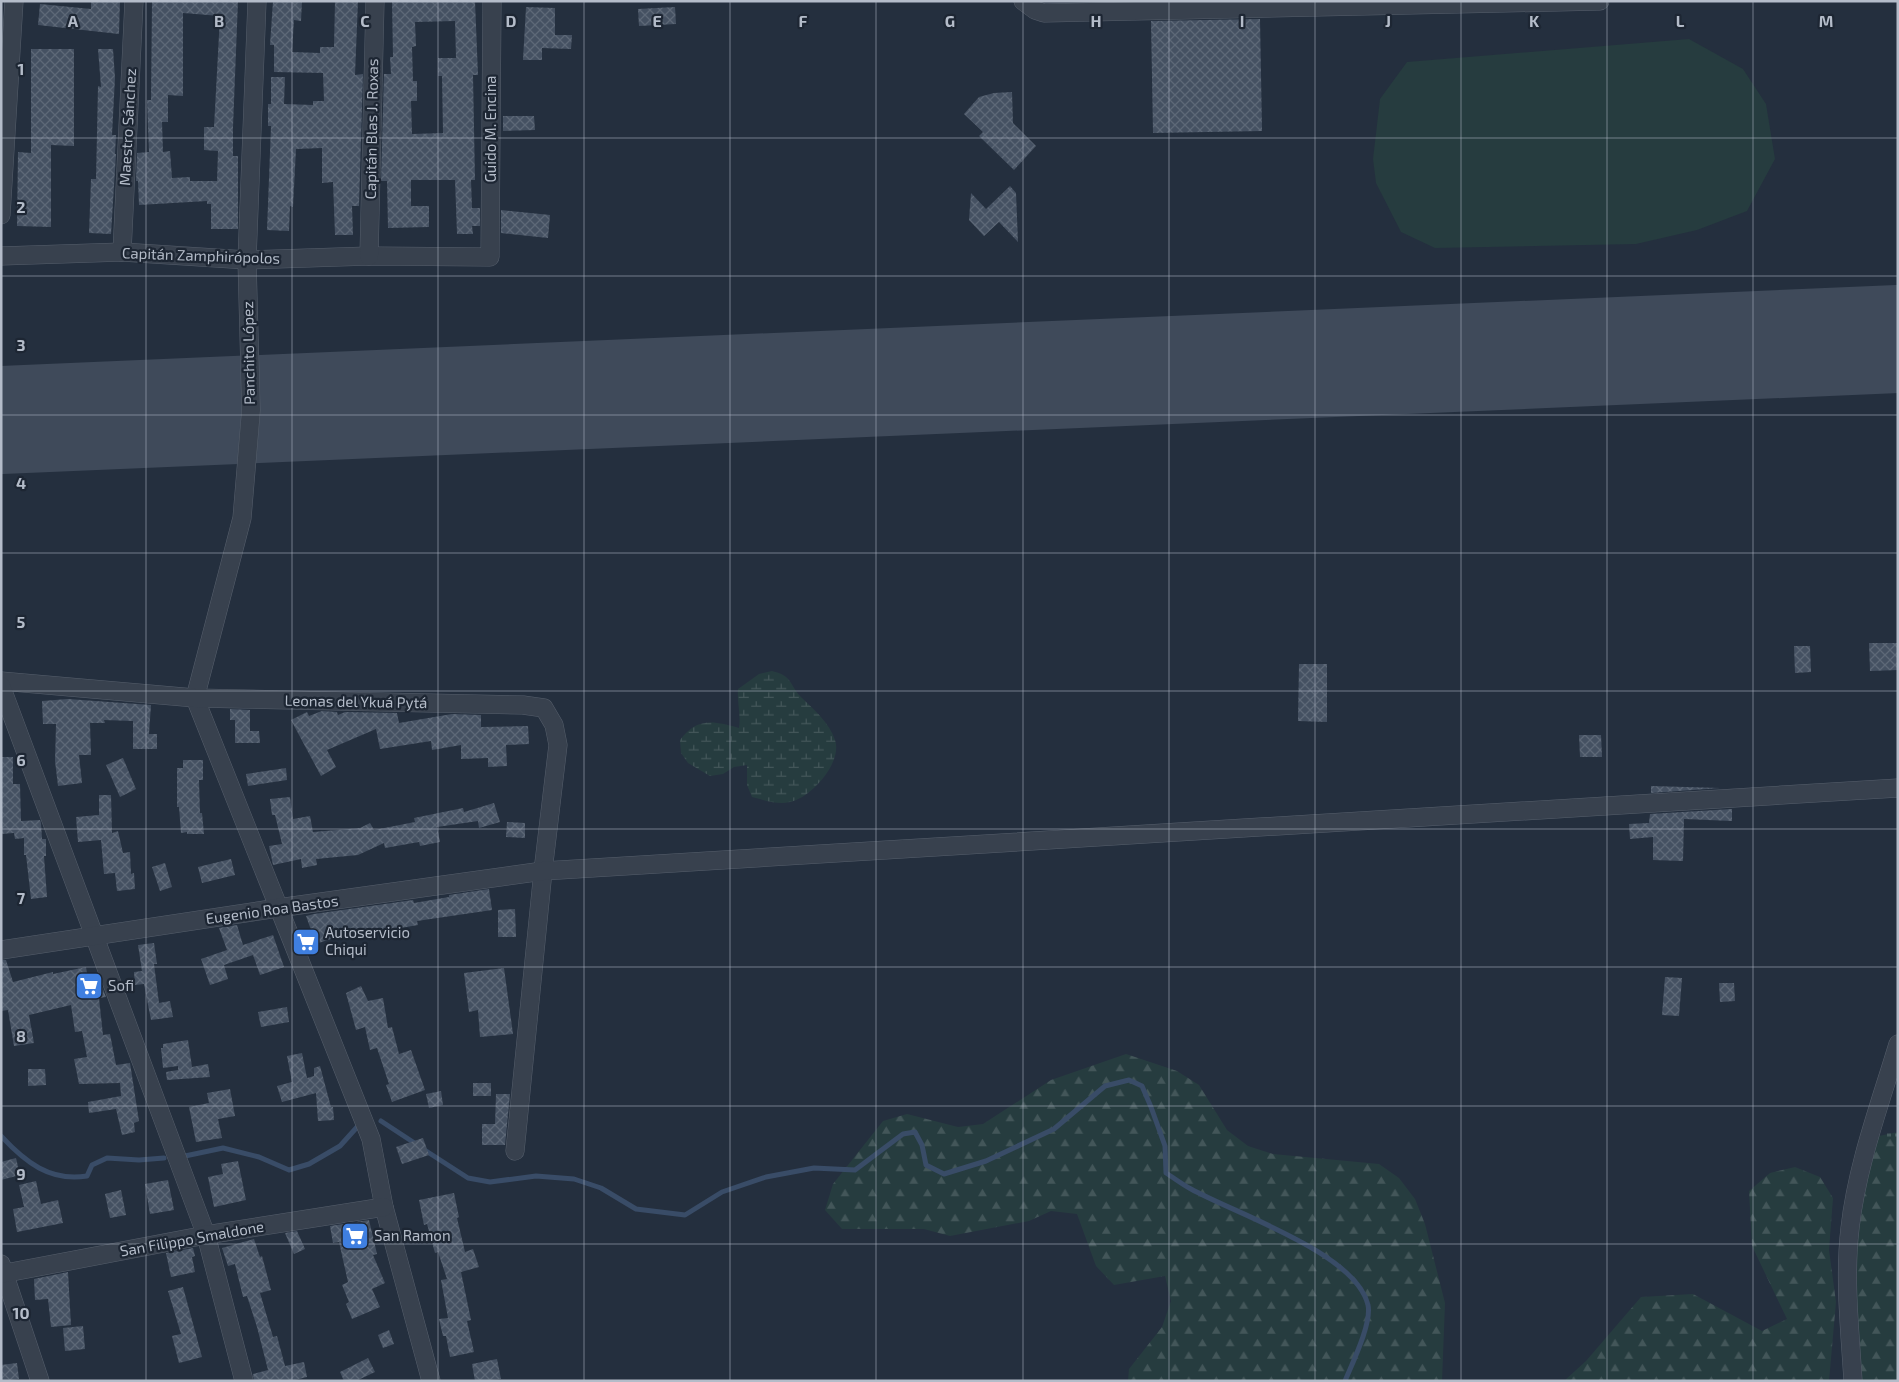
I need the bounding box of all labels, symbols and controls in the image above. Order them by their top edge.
text: A [68,11,79,30]
text: B [214,11,224,30]
text: C [360,11,370,30]
text: D [506,11,517,30]
text: E [652,11,662,30]
text: F [799,11,808,30]
text: G [945,11,955,30]
text: H [1090,11,1102,30]
text: I [1240,11,1244,30]
text: J [1385,11,1391,30]
text: K [1529,11,1540,30]
text: L [1676,11,1685,30]
text: M [1819,11,1833,30]
street label: Capitán Blas J. Roxas [361,58,381,200]
text: 1 [18,59,24,78]
street label: Maestro Sánchez [115,68,139,186]
street label: Guido M. Encina [481,75,499,183]
text: 2 [16,197,26,216]
street label: Capitán Zamphirópolos [122,243,280,267]
street label: Panchito López [238,301,258,405]
text: 3 [16,335,26,354]
text: 4 [16,473,26,492]
text: 5 [17,612,26,631]
street label: Leonas del Ykuá Pytá [284,691,428,711]
text: 6 [16,750,26,769]
text: 7 [17,888,26,907]
street label: Eugenio Roa Bastos [204,891,339,927]
place label: Autoservicio Chiqui [325,923,410,958]
supermarket icon: Autoservicio Chiqui [291,927,321,957]
supermarket icon: Sofi [74,971,104,1001]
place label: Sofi [108,976,134,994]
text: 8 [16,1026,26,1045]
text: 9 [16,1164,26,1183]
street label: San Filippo Smaldone [118,1216,265,1260]
supermarket icon: San Ramon [340,1221,370,1251]
place label: San Ramon [374,1226,451,1244]
text: 10 [12,1303,30,1322]

